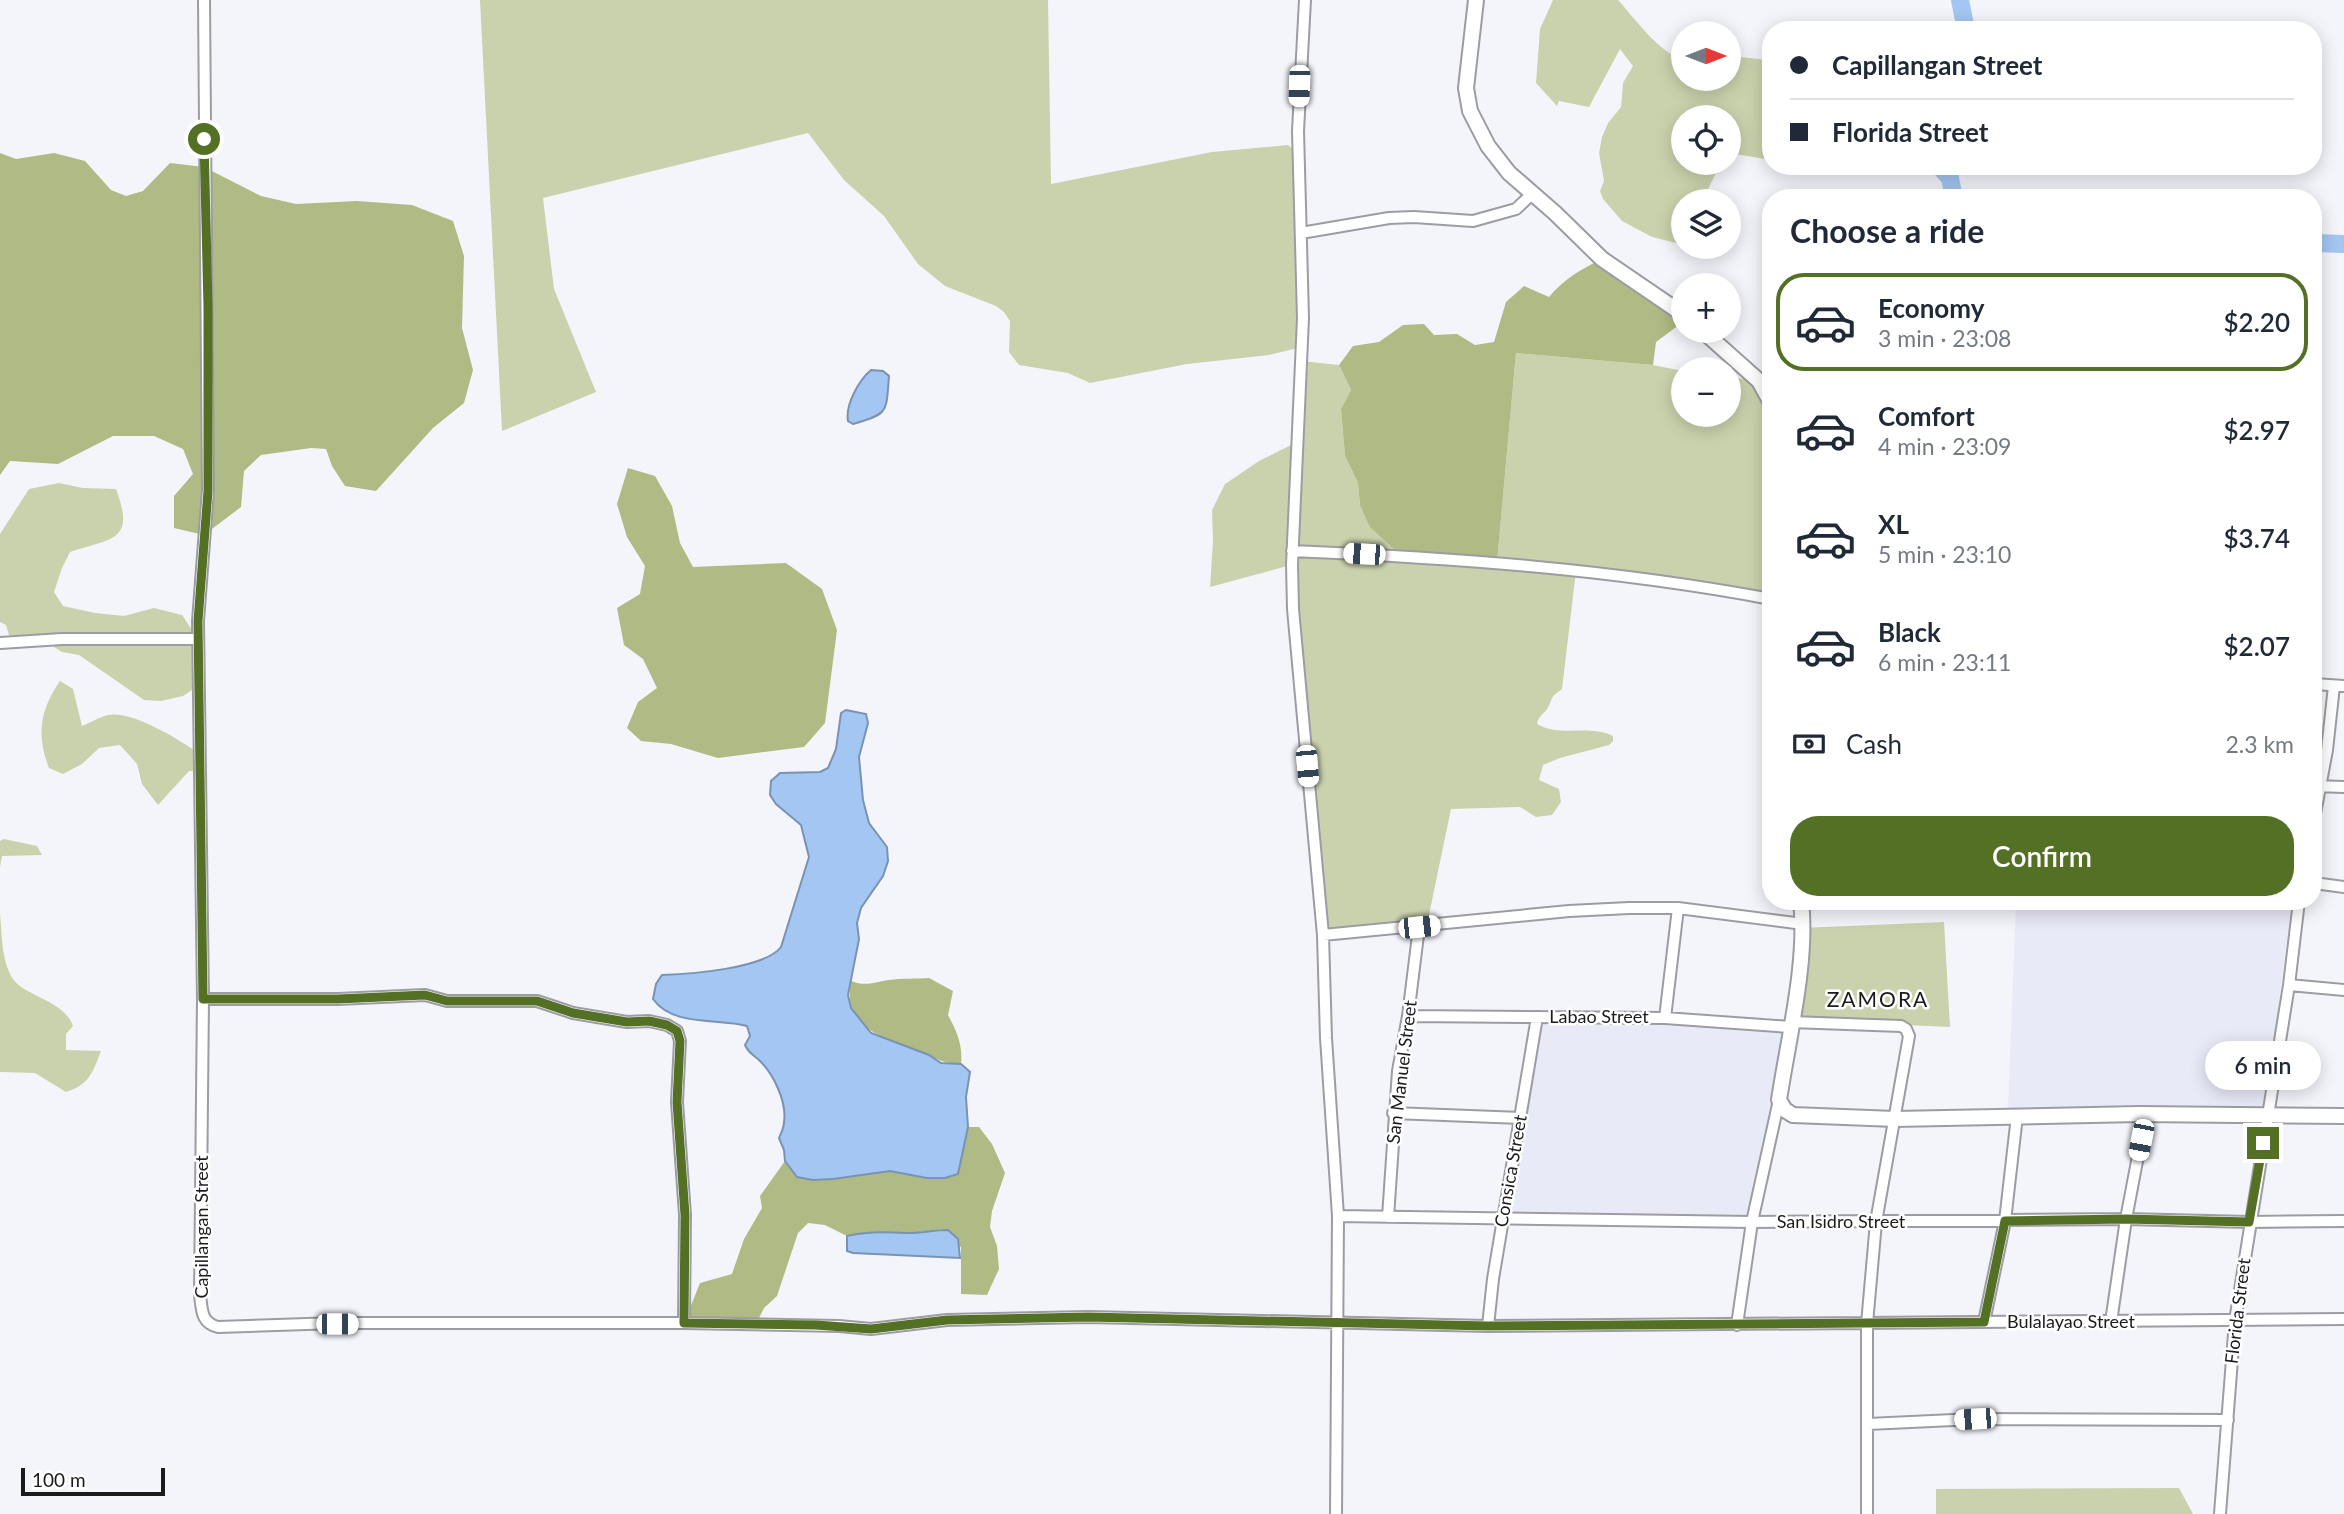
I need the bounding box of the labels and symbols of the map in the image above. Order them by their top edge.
north arrow [1671,21,1741,91]
car [1288,65,1311,107]
route start [188,123,220,155]
car [1343,542,1386,566]
car [1295,744,1320,788]
car [1398,914,1441,940]
district label: ZAMORA [1827,986,1929,1011]
street label: San Manuel Street [1381,998,1421,1145]
street label: Labao Street [1549,1005,1649,1027]
callout: 6 min [2205,1042,2321,1090]
street label: Consica Street [1489,1112,1531,1229]
car [2127,1117,2156,1163]
route end [2247,1127,2279,1159]
street label: Capillangan Street [190,1155,212,1299]
street label: San Isidro Street [1777,1210,1906,1232]
street label: Florida Street [2220,1256,2254,1365]
street label: Bulalayao Street [2007,1310,2135,1332]
car [317,1314,359,1335]
car [1954,1407,1997,1431]
scale bar [21,1465,164,1497]

